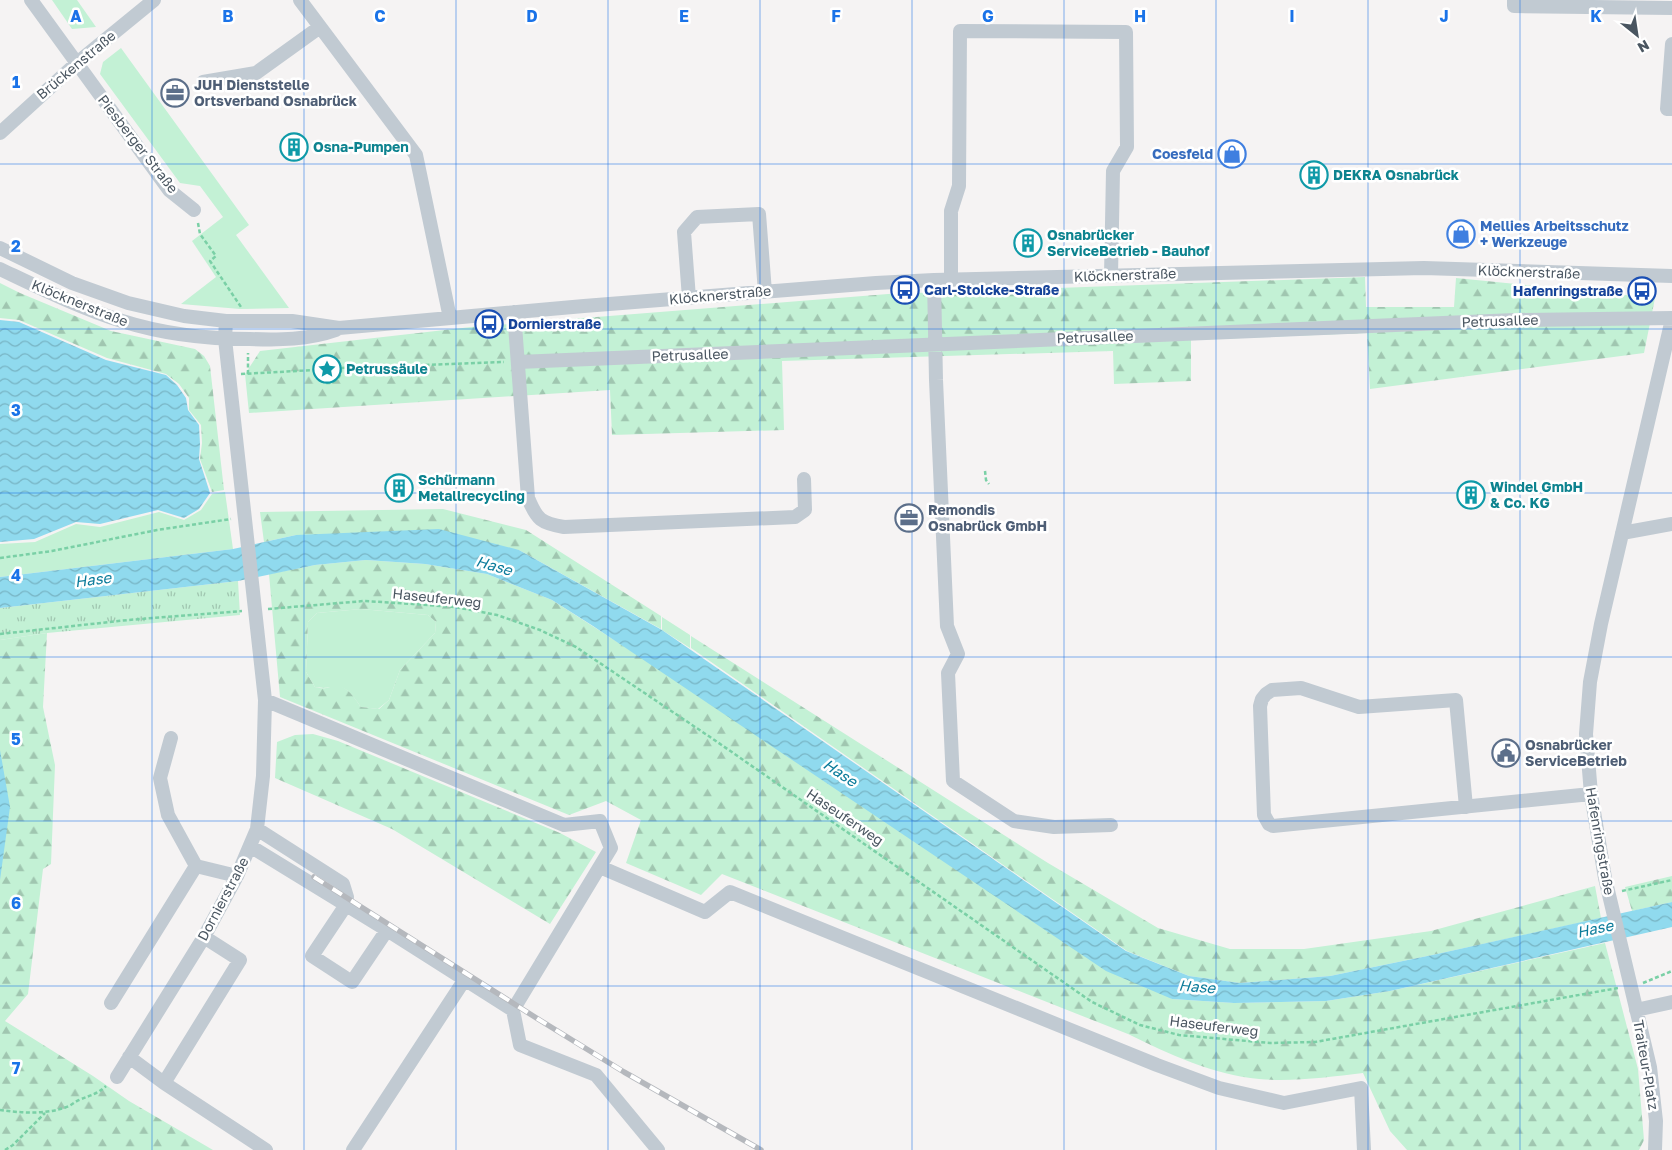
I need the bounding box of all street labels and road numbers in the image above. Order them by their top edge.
street label: Brückenstraße [33,27,119,103]
street label: Piesberger Straße [95,91,182,196]
street label: Klöcknerstraße [1478,261,1581,282]
street label: Klöcknerstraße [1073,264,1176,285]
street label: Klöcknerstraße [29,275,131,330]
street label: Klöcknerstraße [668,282,772,307]
street label: Petrusallee [1461,311,1539,330]
street label: Petrusallee [1056,327,1134,346]
street label: Petrusallee [651,345,729,364]
street label: Haseuferweg [392,584,482,611]
street label: Haseuferweg [803,785,887,849]
street label: Hafenringstraße [1583,786,1618,896]
street label: Dornierstraße [193,854,252,943]
street label: Haseuferweg [1169,1012,1259,1039]
street label: Traiteur-Platz [1630,1019,1663,1111]

